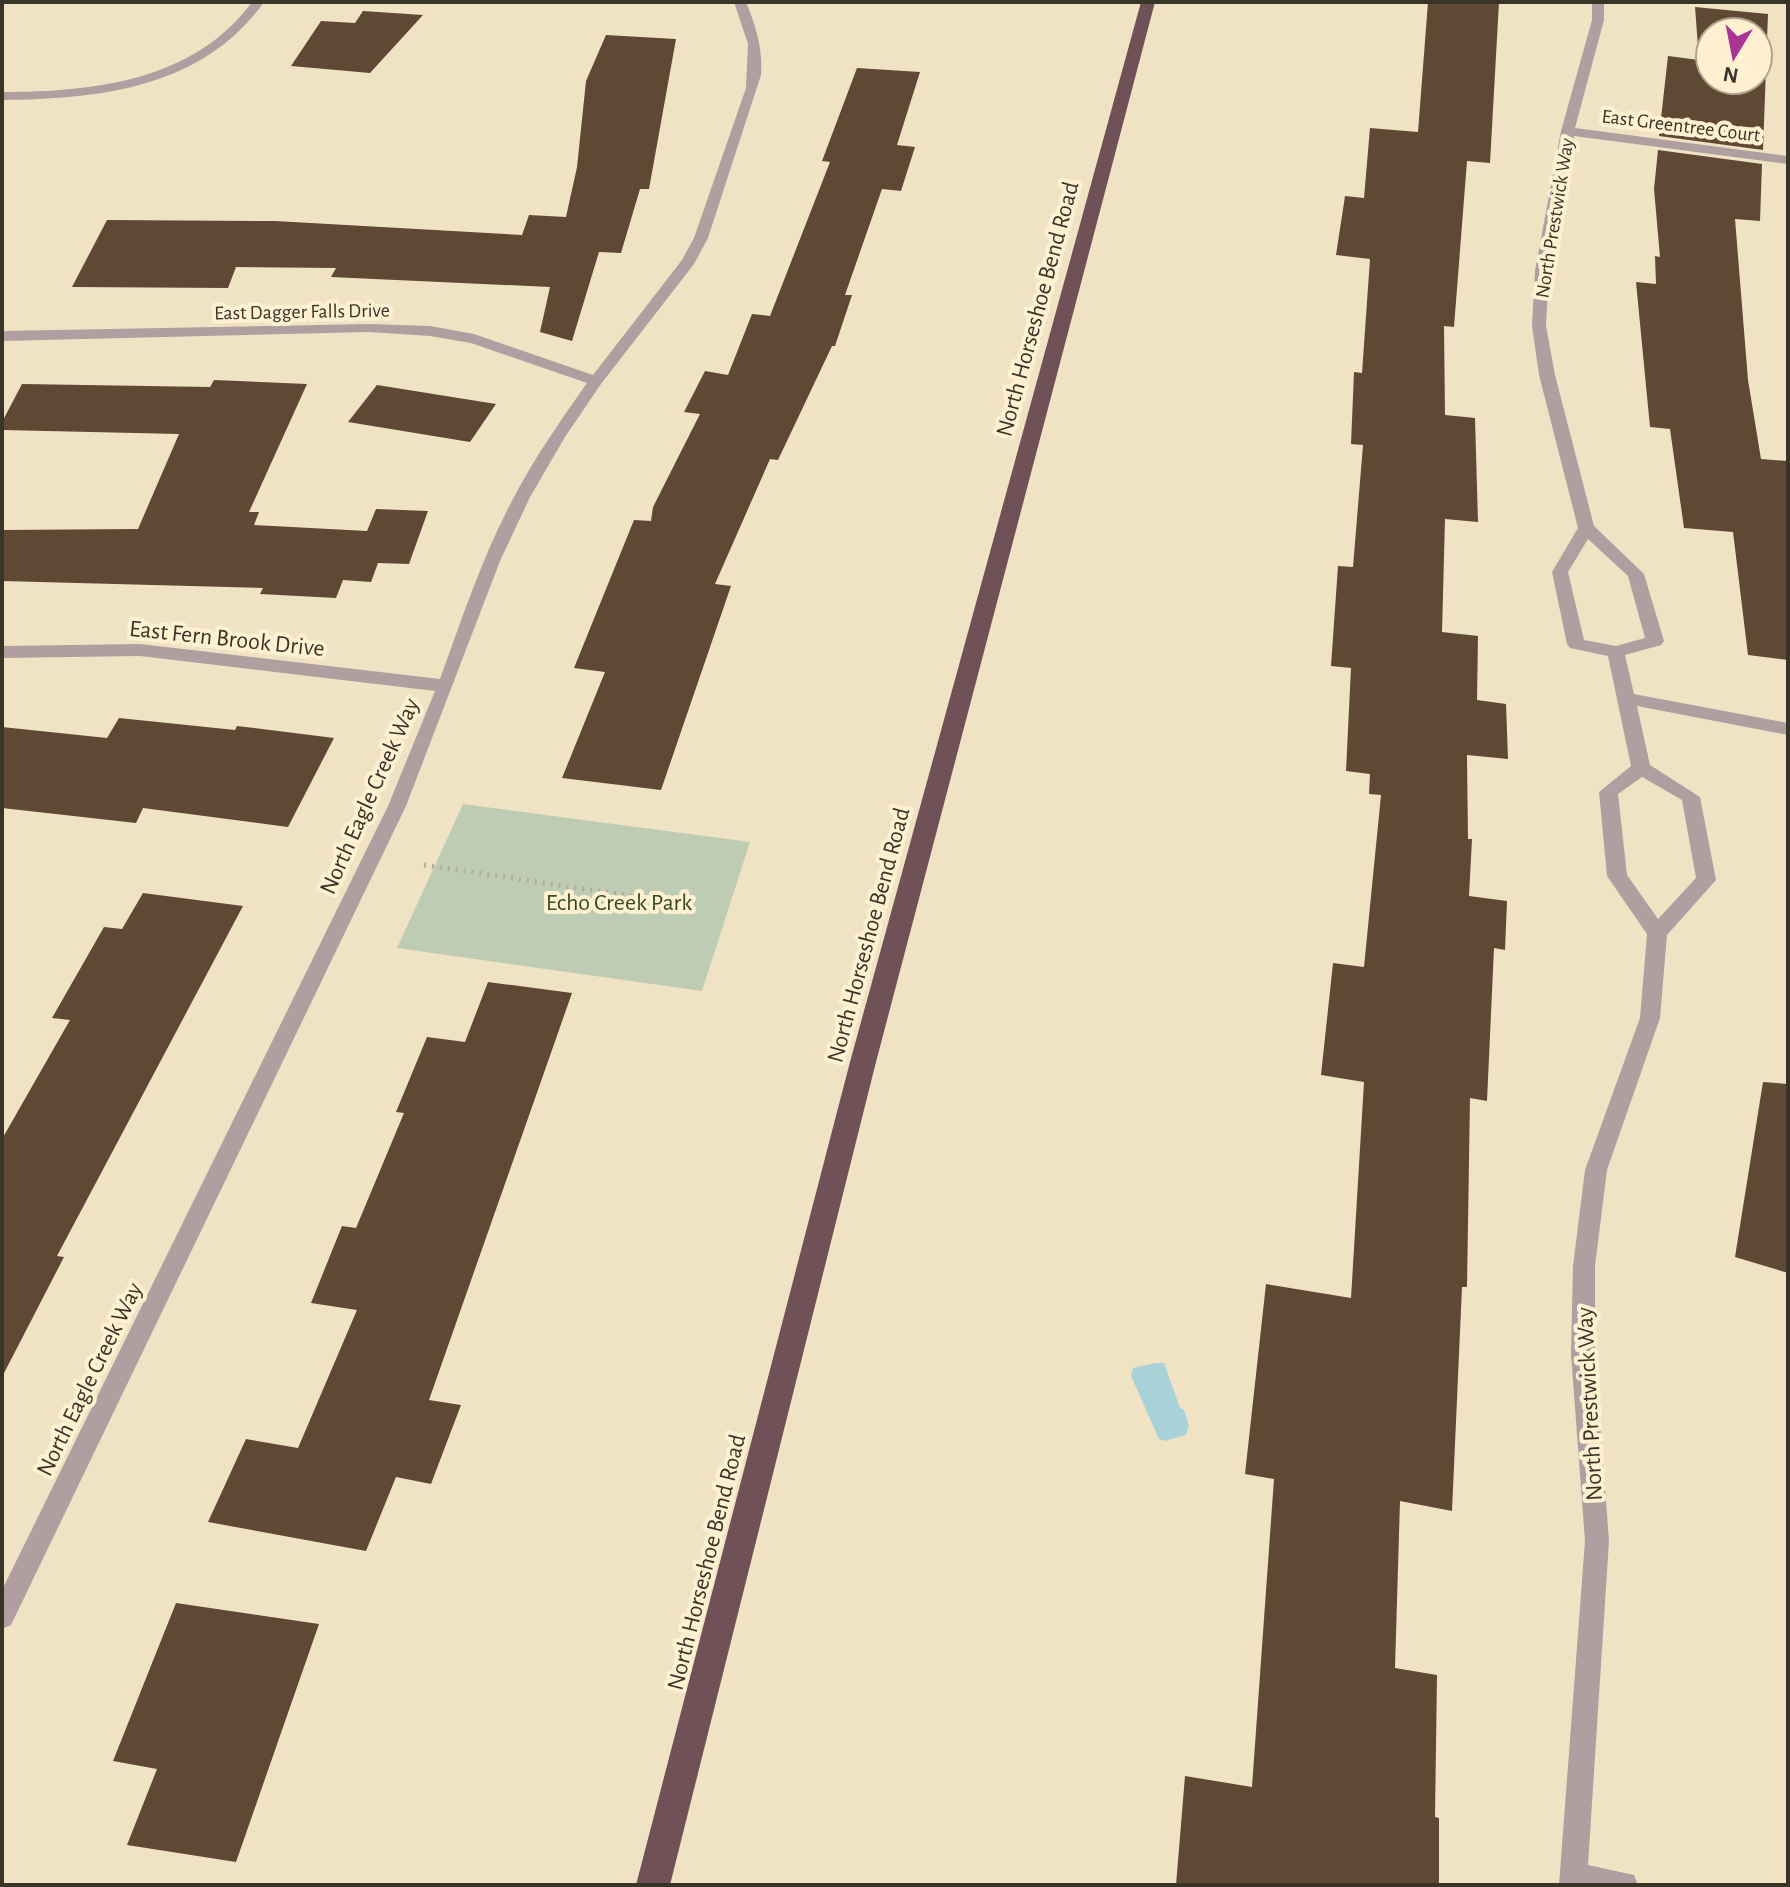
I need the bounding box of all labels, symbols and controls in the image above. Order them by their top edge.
north arrow [1694,16,1774,96]
text: N [1721,63,1740,87]
street label: East Greentree Court [1600,106,1762,146]
street label: North Prestwick Way [1532,136,1578,300]
street label: North Horseshoe Bend Road [992,179,1084,439]
street label: East Dagger Falls Drive [214,300,390,324]
street label: East Fern Brook Drive [128,617,326,661]
street label: North Eagle Creek Way [316,695,424,898]
street label: North Horseshoe Bend Road [823,805,915,1065]
park label: Echo Creek Park [546,891,692,915]
street label: North Eagle Creek Way [33,1279,147,1480]
street label: North Prestwick Way [1573,1306,1607,1501]
street label: North Horseshoe Bend Road [664,1432,750,1693]

